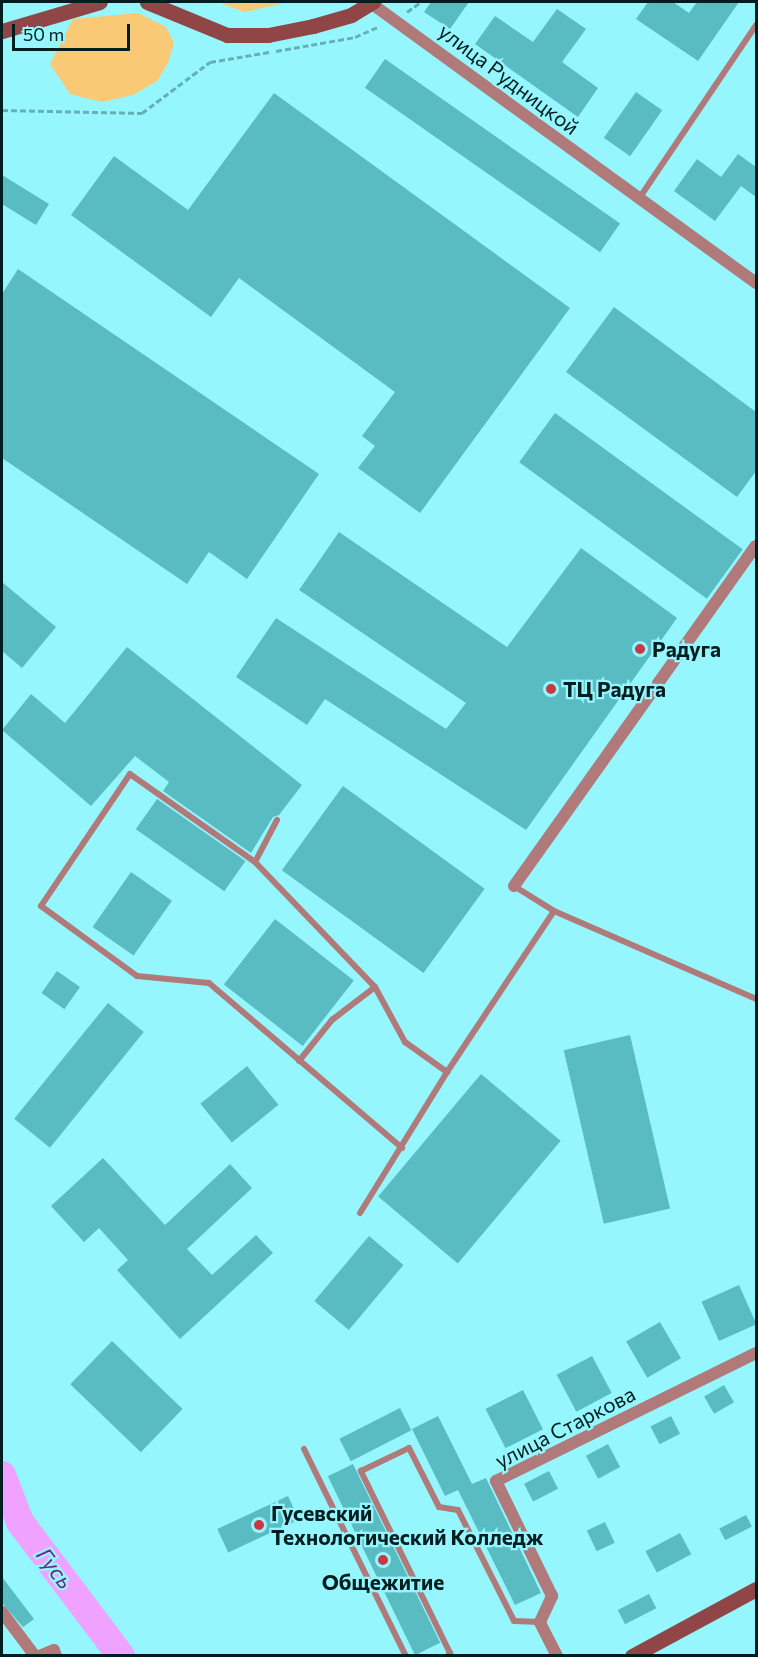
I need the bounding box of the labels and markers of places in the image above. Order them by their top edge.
place label: Радуга [652,636,721,662]
marker: Радуга [633,642,647,656]
place label: ТЦ Радуга [563,676,666,702]
marker: ТЦ Радуга [544,682,558,696]
place label: Гусевский Технологический Колледж [271,1500,544,1550]
marker: Гусевский Технологический Колледж [252,1518,266,1532]
marker: Общежитие [376,1553,390,1567]
place label: Общежитие [322,1569,444,1595]

